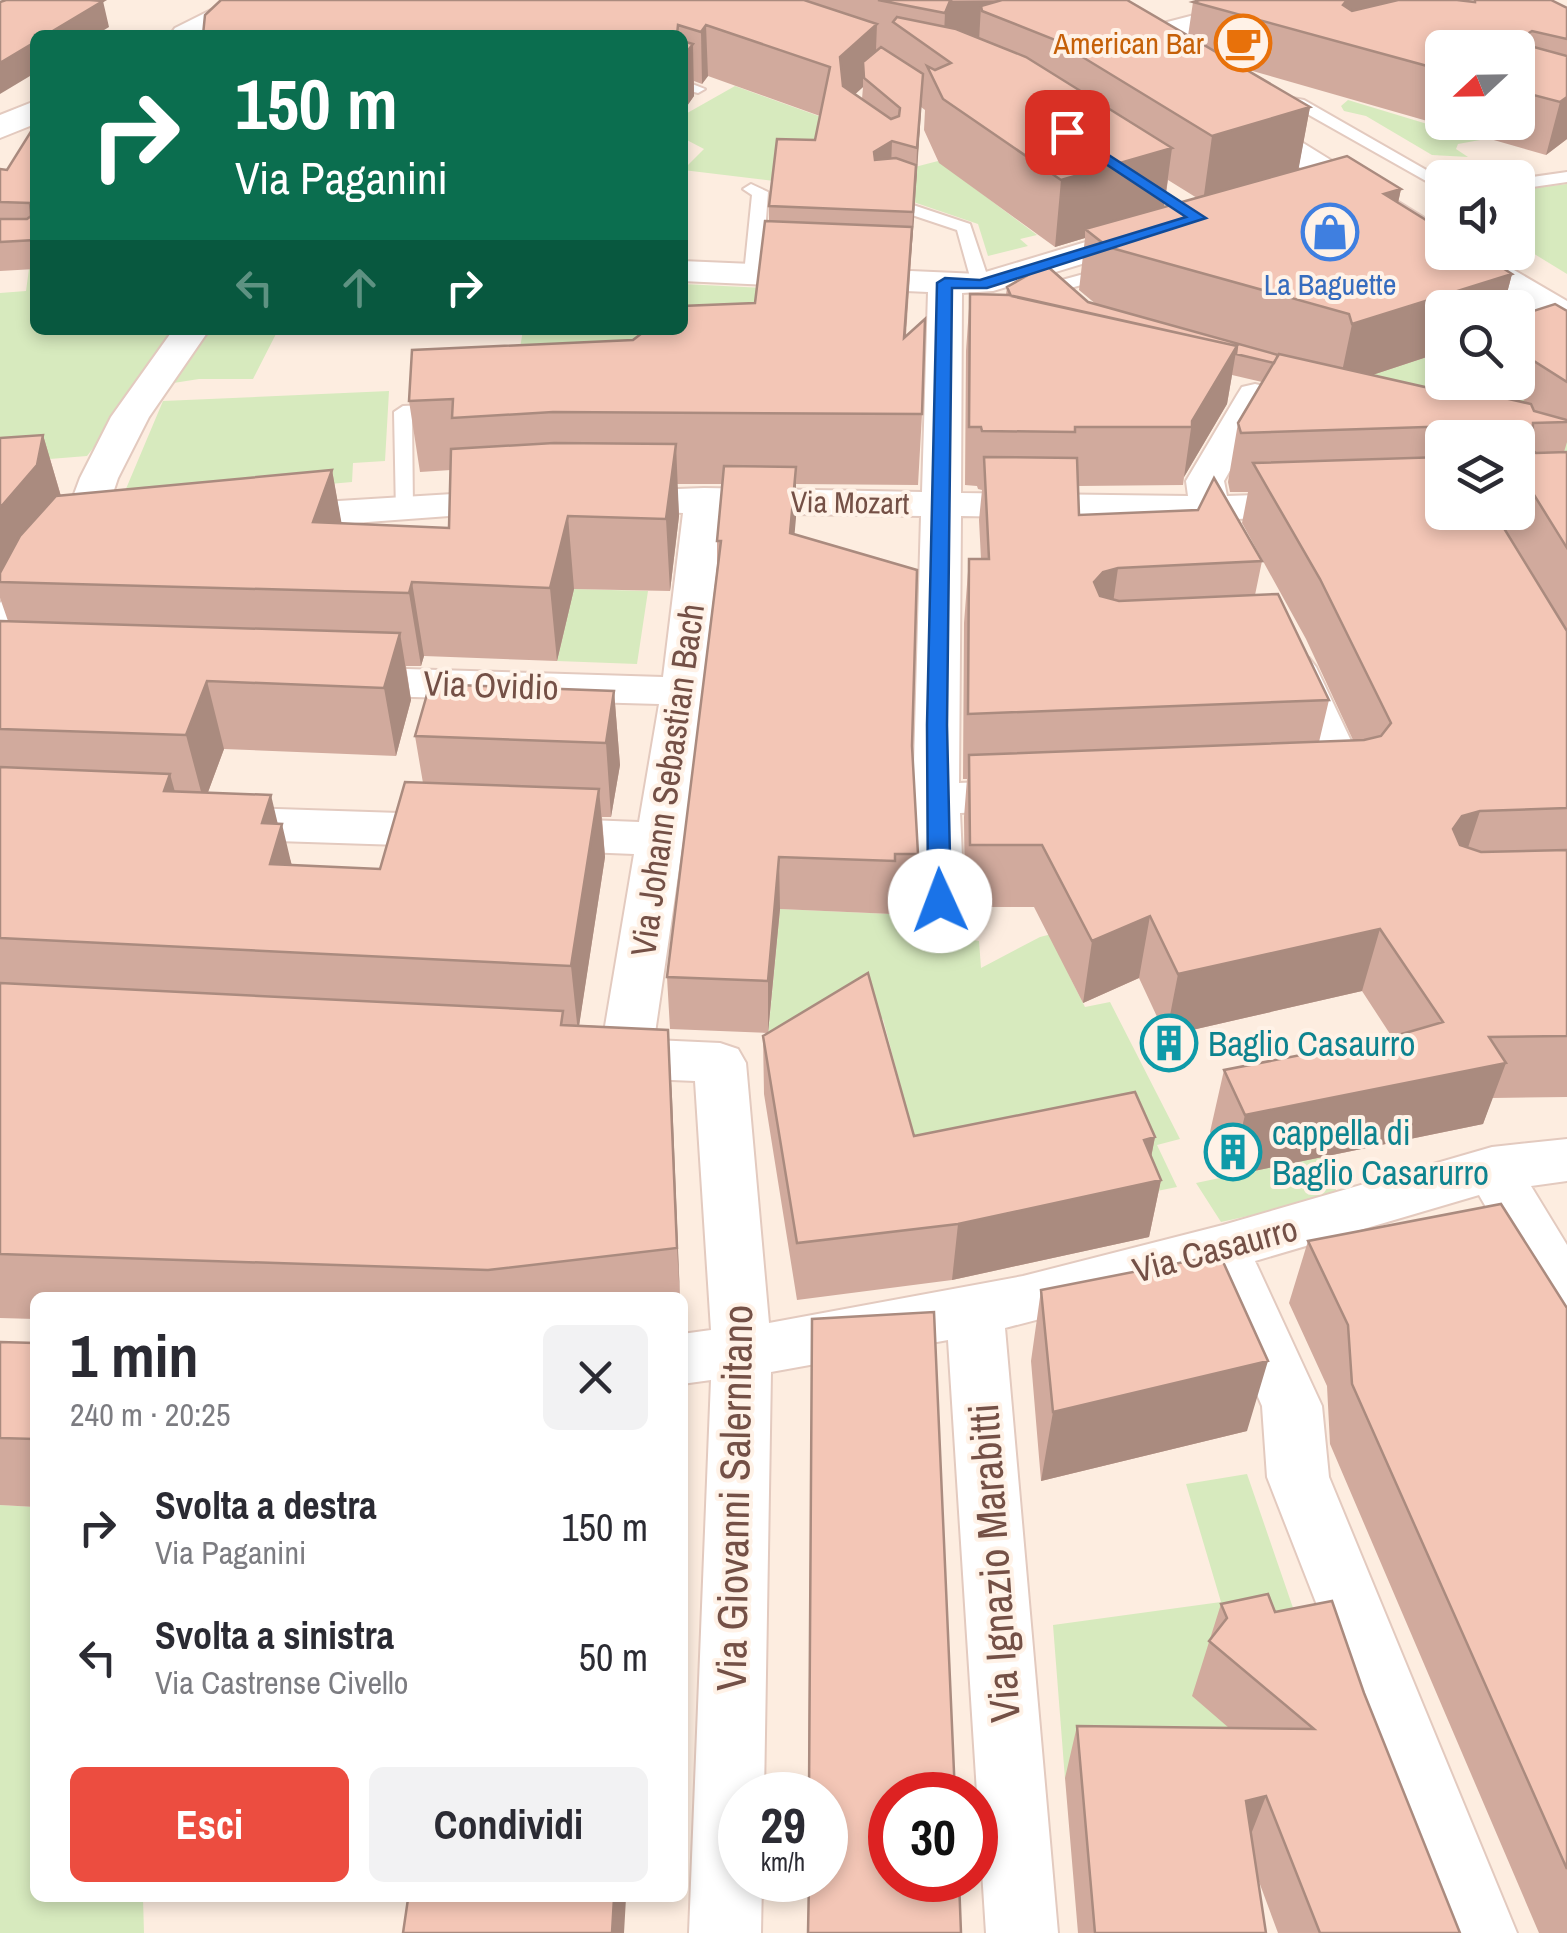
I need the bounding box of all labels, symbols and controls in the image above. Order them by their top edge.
cafe icon: American Bar [1213,13,1273,73]
place label: American Bar [1053,23,1205,63]
north arrow [1425,30,1535,140]
map controls [1425,30,1535,530]
text: 150 m [235,57,398,151]
icon: right [70,70,200,200]
pin [1025,90,1110,175]
icon: arrive [1040,105,1095,160]
text: Via Paganini [235,147,448,208]
button: sound [1425,160,1535,270]
shop icon: La Baguette [1300,202,1360,262]
icon: left [227,260,282,315]
icon: ahead [332,260,387,315]
icon: right [437,260,492,315]
place label: La Baguette [1264,264,1396,304]
button: search [1425,290,1535,400]
button: layers [1425,420,1535,530]
street label: Via Mozart [790,481,910,523]
street label: Via Johann Sebastian Bach [619,601,715,959]
street label: Via Ovidio [423,659,559,711]
position arrow [888,849,992,953]
building icon: Baglio Casaurro [1139,1013,1199,1073]
place label: Baglio Casaurro [1208,1020,1415,1067]
place label: cappella di Baglio Casarurro [1272,1109,1489,1196]
building icon: cappella di Baglio Casarurro [1203,1122,1263,1182]
street label: Via Casaurro [1127,1204,1303,1294]
street label: Via Giovanni Salernitano [703,1304,765,1692]
text: 1 min [70,1315,199,1396]
button: close [543,1325,648,1430]
text: 240 m · 20:25 [70,1393,230,1436]
street label: Via Ignazio Marabitti [955,1402,1033,1724]
text: Svolta a destra [155,1480,377,1531]
icon: right [70,1500,125,1555]
text: 150 m [561,1502,648,1553]
text: Via Paganini [155,1531,306,1574]
text: Svolta a sinistra [155,1610,394,1661]
icon: left [70,1630,125,1685]
text: 50 m [579,1632,648,1683]
text: Via Castrense Civello [155,1661,408,1704]
button: Esci [70,1767,349,1882]
button: Condividi [369,1767,648,1882]
speed limit sign: 30 [868,1772,998,1902]
text: 29 [760,1791,806,1859]
text: km/h [761,1845,805,1879]

